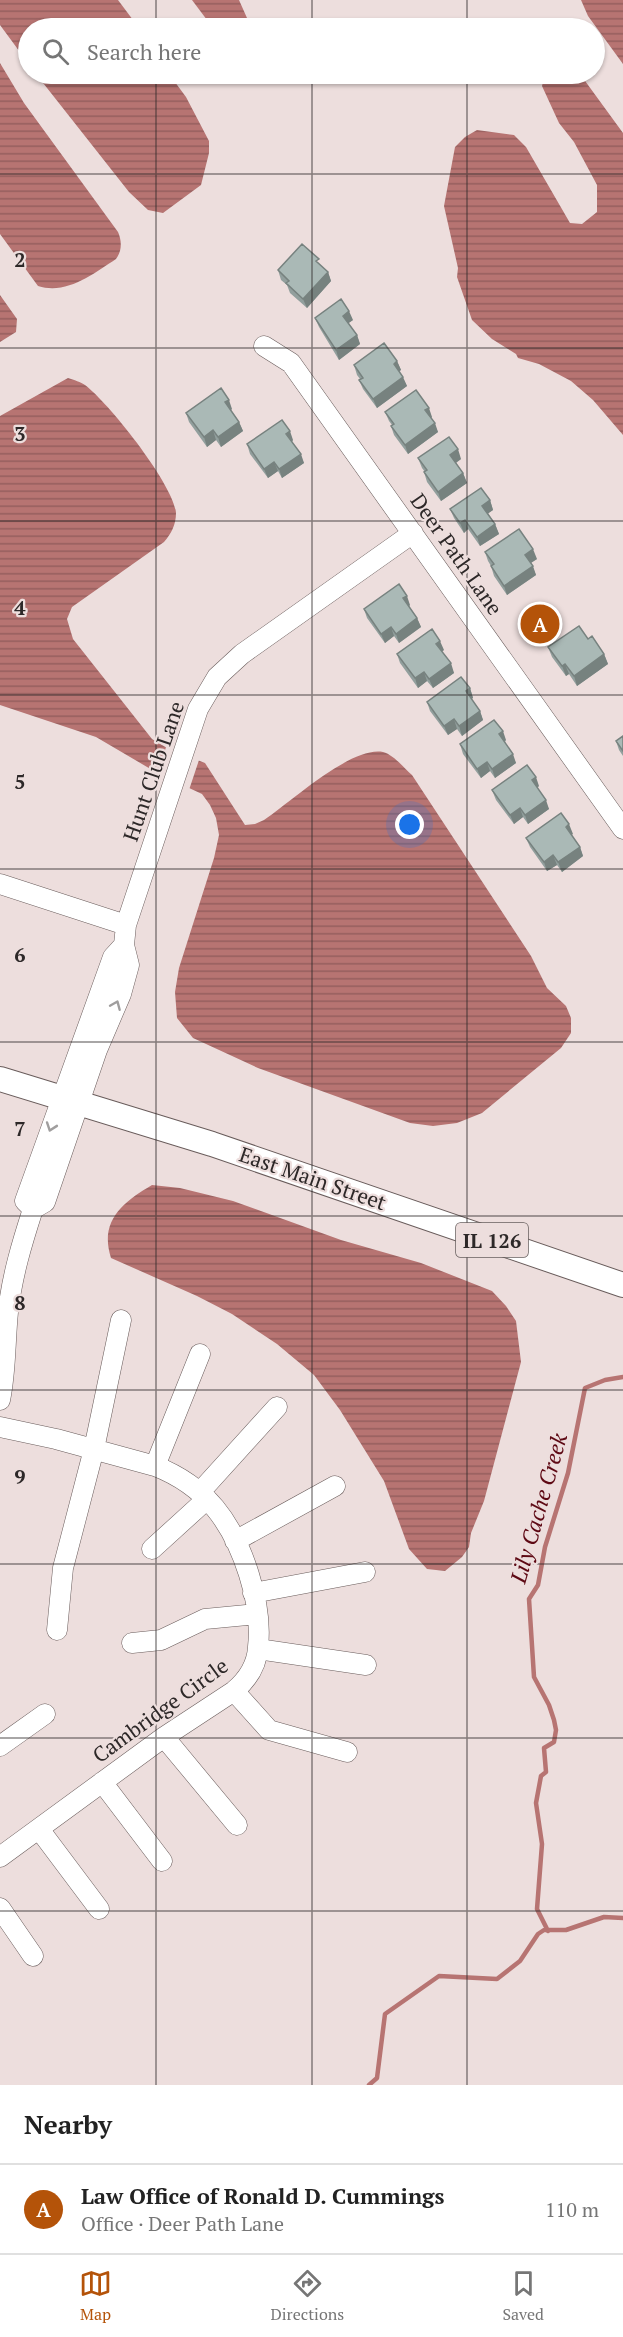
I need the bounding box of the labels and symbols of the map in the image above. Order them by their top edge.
text: 2 [14,246,26,273]
text: 3 [14,420,26,447]
street label: Deer Path Lane [405,488,509,620]
text: 4 [14,594,26,621]
pin: A [520,602,560,646]
street label: Hunt Club Lane [116,697,190,845]
text: 5 [14,768,26,795]
your location [395,810,424,839]
text: 6 [14,941,26,968]
one-way arrow [109,1001,121,1012]
text: 7 [14,1115,26,1142]
one-way arrow [45,1121,58,1132]
street label: East Main Street [236,1140,390,1216]
road number: IL 126 [456,1223,528,1257]
text: 8 [14,1289,26,1316]
water label: Lily Cache Creek [502,1429,573,1587]
text: 9 [14,1463,26,1490]
street label: Cambridge Circle [87,1651,233,1769]

